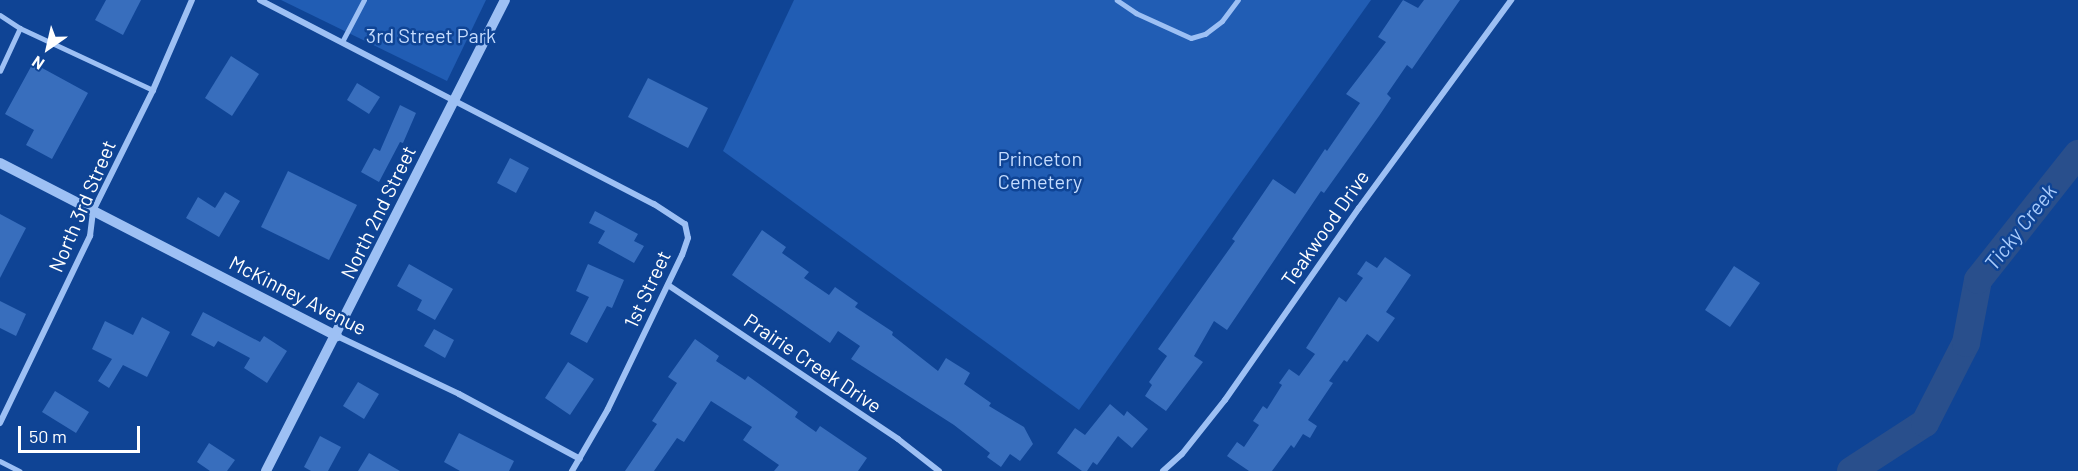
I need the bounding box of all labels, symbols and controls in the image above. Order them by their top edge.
north arrow [18,18,78,78]
park label: 3rd Street Park [366,23,496,47]
text: N [28,52,47,74]
street label: North 3rd Street [43,136,121,276]
street label: North 2nd Street [335,142,421,282]
park label: Princeton Cemetery [998,147,1082,194]
street label: Teakwood Drive [1276,165,1374,291]
water label: Ticky Creek [1979,179,2061,275]
street label: 1st Street [619,247,675,331]
street label: McKinney Avenue [225,250,371,340]
street label: Prairie Creek Drive [740,308,886,418]
scale bar [21,414,142,452]
text: 50 m [29,425,67,447]

